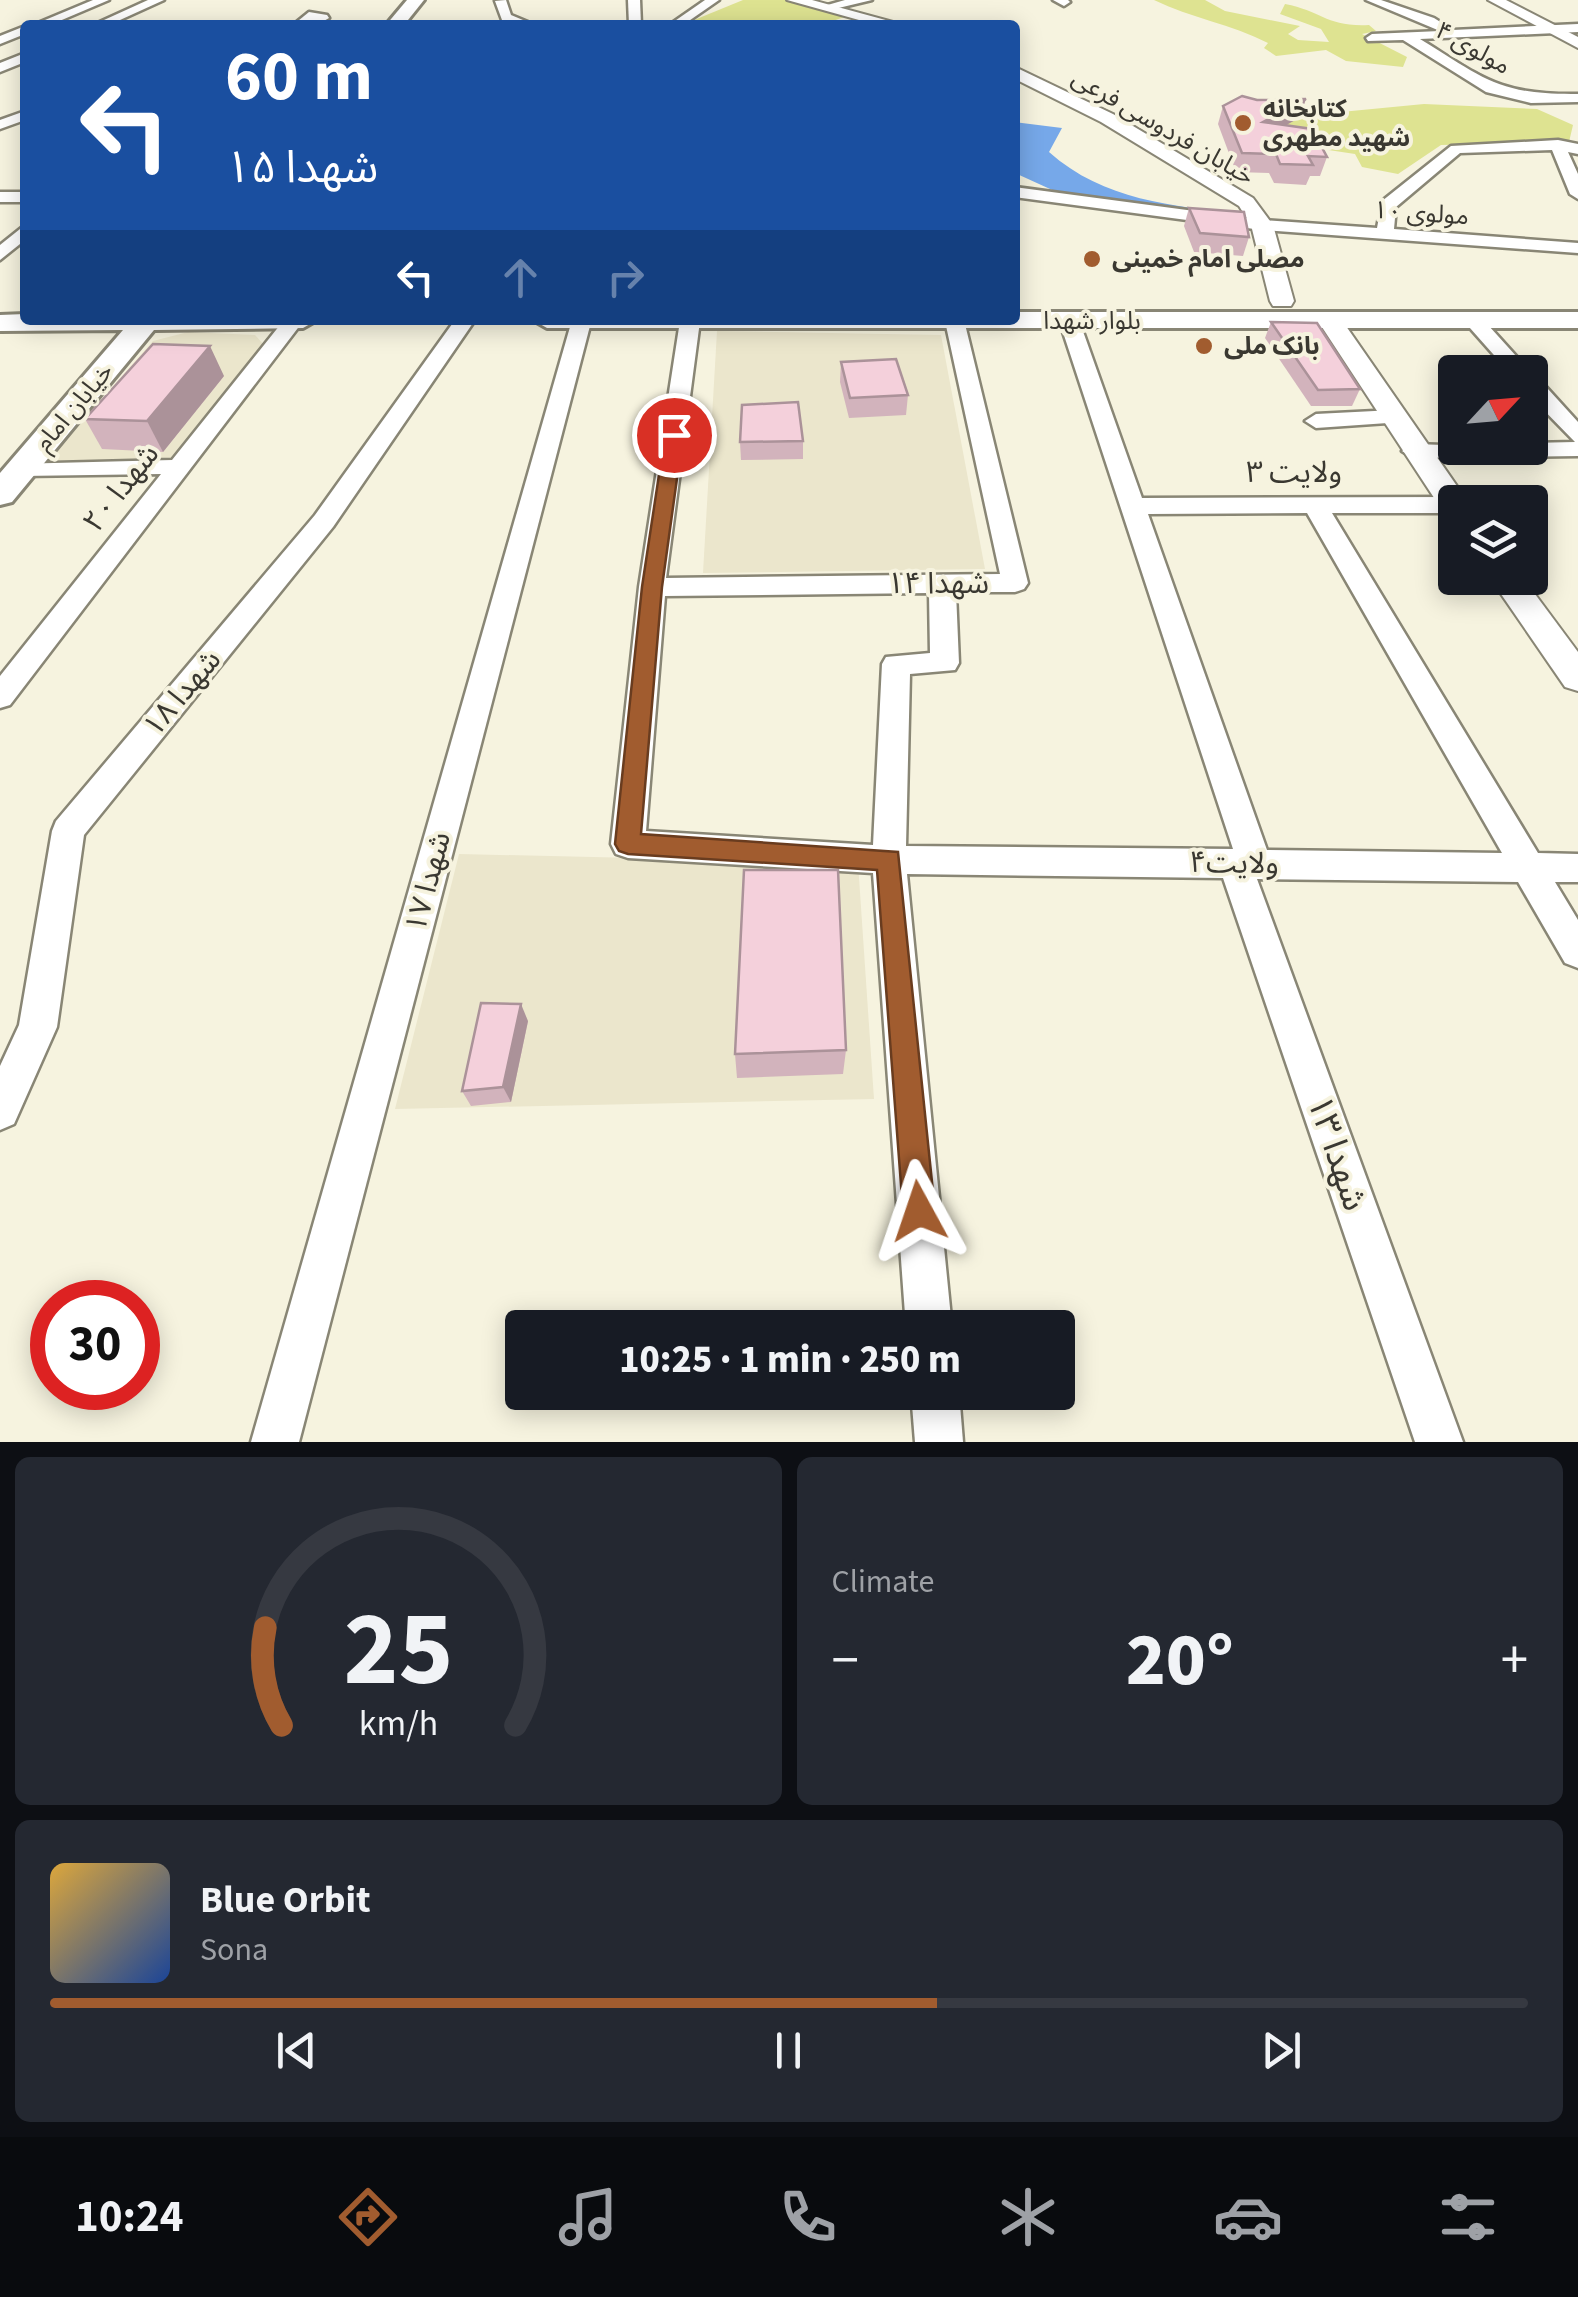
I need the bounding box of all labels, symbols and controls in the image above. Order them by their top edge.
street label: مولوی ۴ [1429,12,1517,84]
text: 60 m [225,27,373,127]
icon: left [60,60,190,190]
street label: خیابان فردوسی فرعی [1065,60,1261,194]
place label: کتابخانه شهید مطهری [1263,91,1410,156]
marker: کتابخانه شهید مطهری [1232,112,1254,134]
text: شهدا ۱۵ [225,136,378,200]
street label: مولوی ۱۰ [1372,192,1470,234]
place label: مصلی امام خمینی [1112,241,1304,277]
marker: مصلی امام خمینی [1081,248,1103,270]
icon: left [388,250,443,305]
icon: ahead [493,250,548,305]
icon: right [598,250,653,305]
street label: بلوار شهدا [1043,303,1141,339]
place label: بانک ملی [1224,328,1320,364]
marker: بانک ملی [1193,335,1215,357]
street label: خیابان امام [26,355,123,460]
north arrow [1438,355,1548,465]
map controls [1438,355,1548,595]
pin [632,393,717,478]
icon: arrive [647,408,702,463]
street label: شهدا ۲۰ [73,435,169,541]
street label: ولایت ۳ [1246,451,1342,494]
button: layers [1438,485,1548,595]
street label: شهدا ۱۴ [887,562,989,605]
street label: شهدا ۱۸ [133,640,231,746]
street label: شهدا ۱۷ [394,827,462,937]
street label: ولایت۴ [1189,841,1279,885]
street label: شهدا ۱۳ [1294,1089,1380,1217]
position arrow [867,1159,971,1263]
speed limit sign: 30 [30,1280,160,1410]
text: 10:25 · 1 min · 250 m [619,1333,961,1387]
text: Climate [832,1559,934,1605]
text: 25 [343,1577,453,1725]
text: 20° [1126,1607,1234,1714]
text: − [832,1622,859,1700]
text: + [1501,1622,1528,1700]
text: km/h [359,1698,438,1749]
text: Blue Orbit [200,1873,371,1927]
text: Sona [200,1927,268,1973]
icon: previous [269,2023,324,2078]
icon: pause [761,2023,816,2078]
icon: next [1254,2023,1309,2078]
icon: directions [333,2182,403,2252]
icon: music [553,2182,623,2252]
icon: phone [773,2182,843,2252]
icon: climate [993,2182,1063,2252]
icon: car [1213,2182,1283,2252]
icon: filters [1433,2182,1503,2252]
text: 10:24 [75,2185,184,2249]

